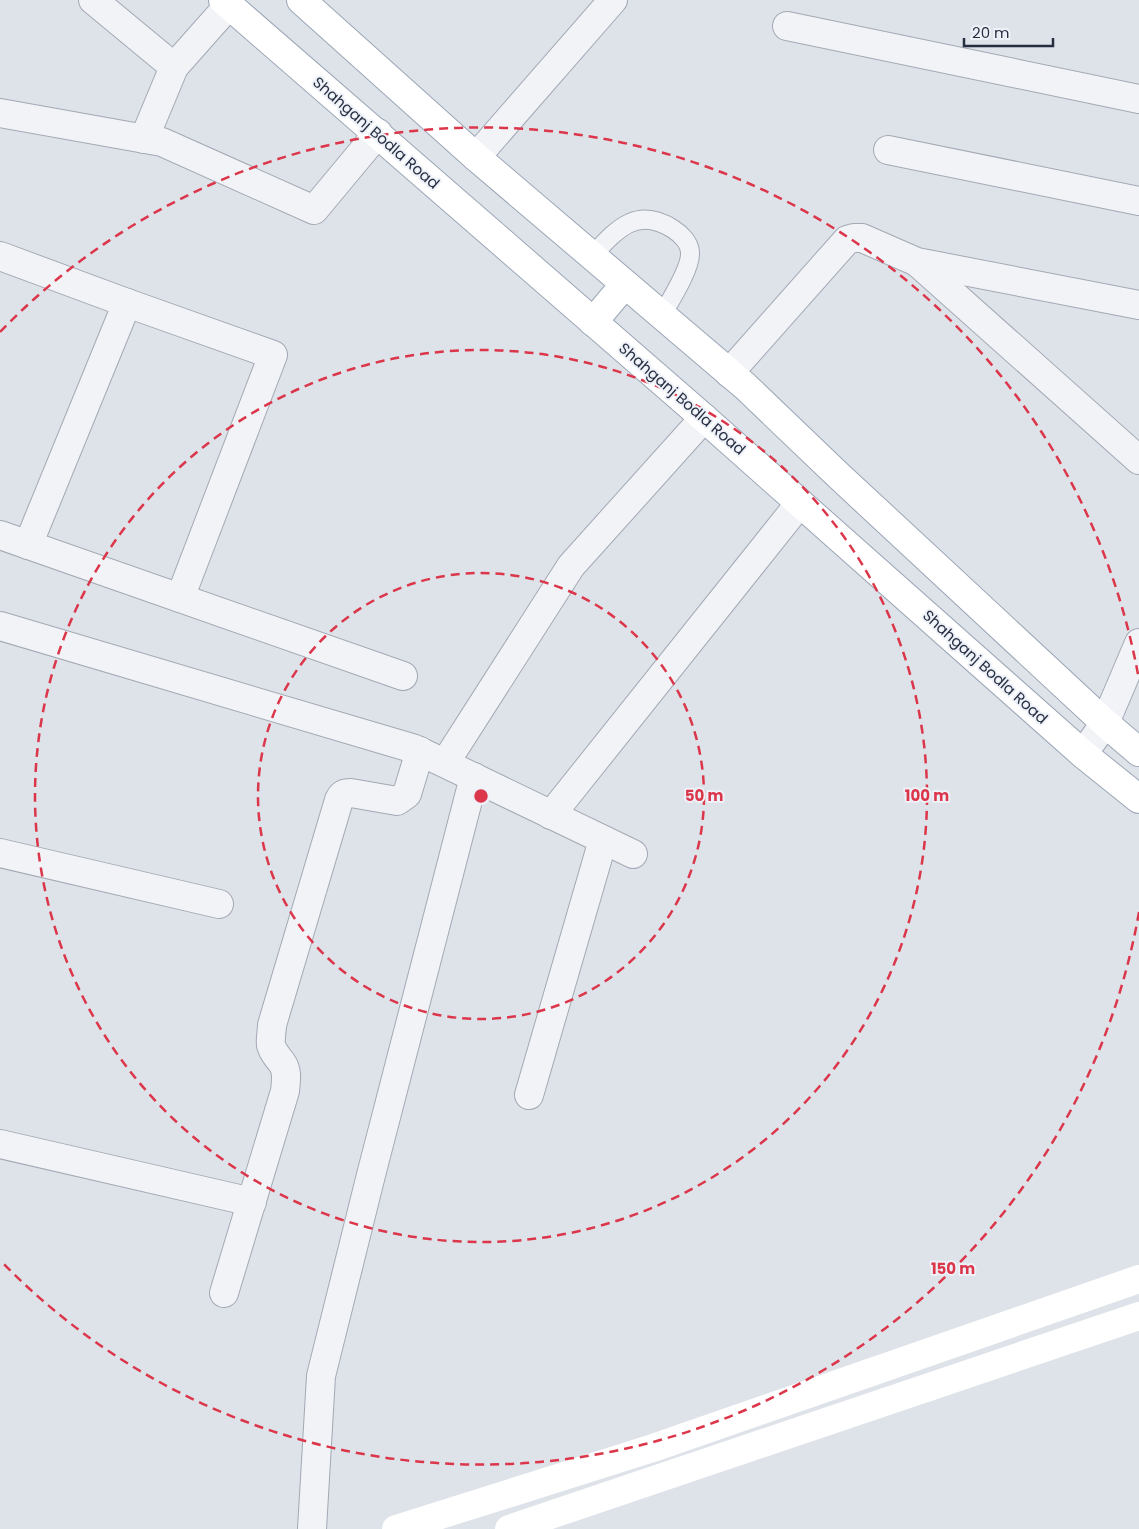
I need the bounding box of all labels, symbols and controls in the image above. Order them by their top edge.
scale bar [964,15,1053,47]
text: 20 m [972,22,1010,43]
street label: Shahganj Bodla Road [308,72,444,194]
street label: Shahganj Bodla Road [614,338,750,460]
street label: Shahganj Bodla Road [918,605,1052,728]
text: 50 m [685,785,723,806]
text: 100 m [905,785,949,806]
centre of rings [472,787,490,805]
text: 150 m [931,1258,975,1279]

